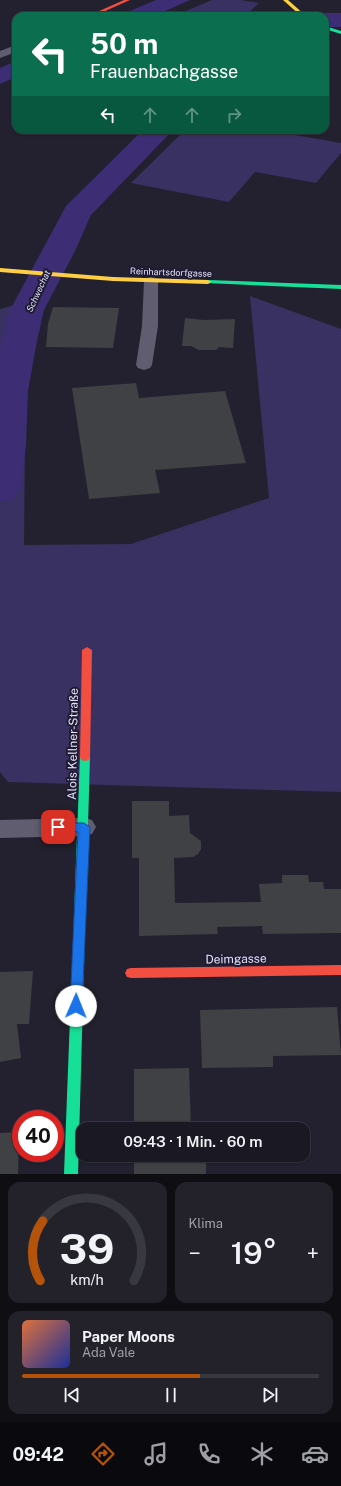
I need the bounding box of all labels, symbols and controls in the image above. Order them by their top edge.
text: 50 m [90,27,158,60]
icon: left [24,28,76,80]
text: Frauenbachgasse [90,61,238,82]
icon: left [97,104,119,126]
icon: ahead [139,104,161,126]
icon: ahead [181,104,203,126]
icon: right [223,104,245,126]
street label: Reinhartsdorfgasse [130,265,212,279]
water label: Schwechat [24,268,53,314]
street label: Alois Kellner-Straße [65,688,81,800]
pin [41,810,75,844]
icon: arrive [47,816,69,838]
street label: Deimgasse [205,951,267,967]
position arrow [55,985,97,1027]
speed limit sign: 40 [12,1110,64,1162]
text: 09:43 · 1 Min. · 60 m [124,1133,262,1150]
text: Klima [189,1216,223,1231]
text: 39 [60,1223,115,1272]
text: 19° [231,1235,277,1271]
text: − [189,1240,201,1266]
text: + [307,1240,319,1266]
text: km/h [70,1270,104,1287]
text: Paper Moons [82,1328,175,1345]
text: Ada Vale [82,1345,135,1360]
icon: previous [61,1384,83,1406]
icon: pause [160,1384,182,1406]
icon: next [259,1384,281,1406]
icon: directions [89,1440,117,1468]
icon: music [142,1440,170,1468]
icon: phone [195,1440,223,1468]
icon: climate [248,1440,276,1468]
icon: car [301,1440,329,1468]
text: 09:42 [12,1444,64,1465]

